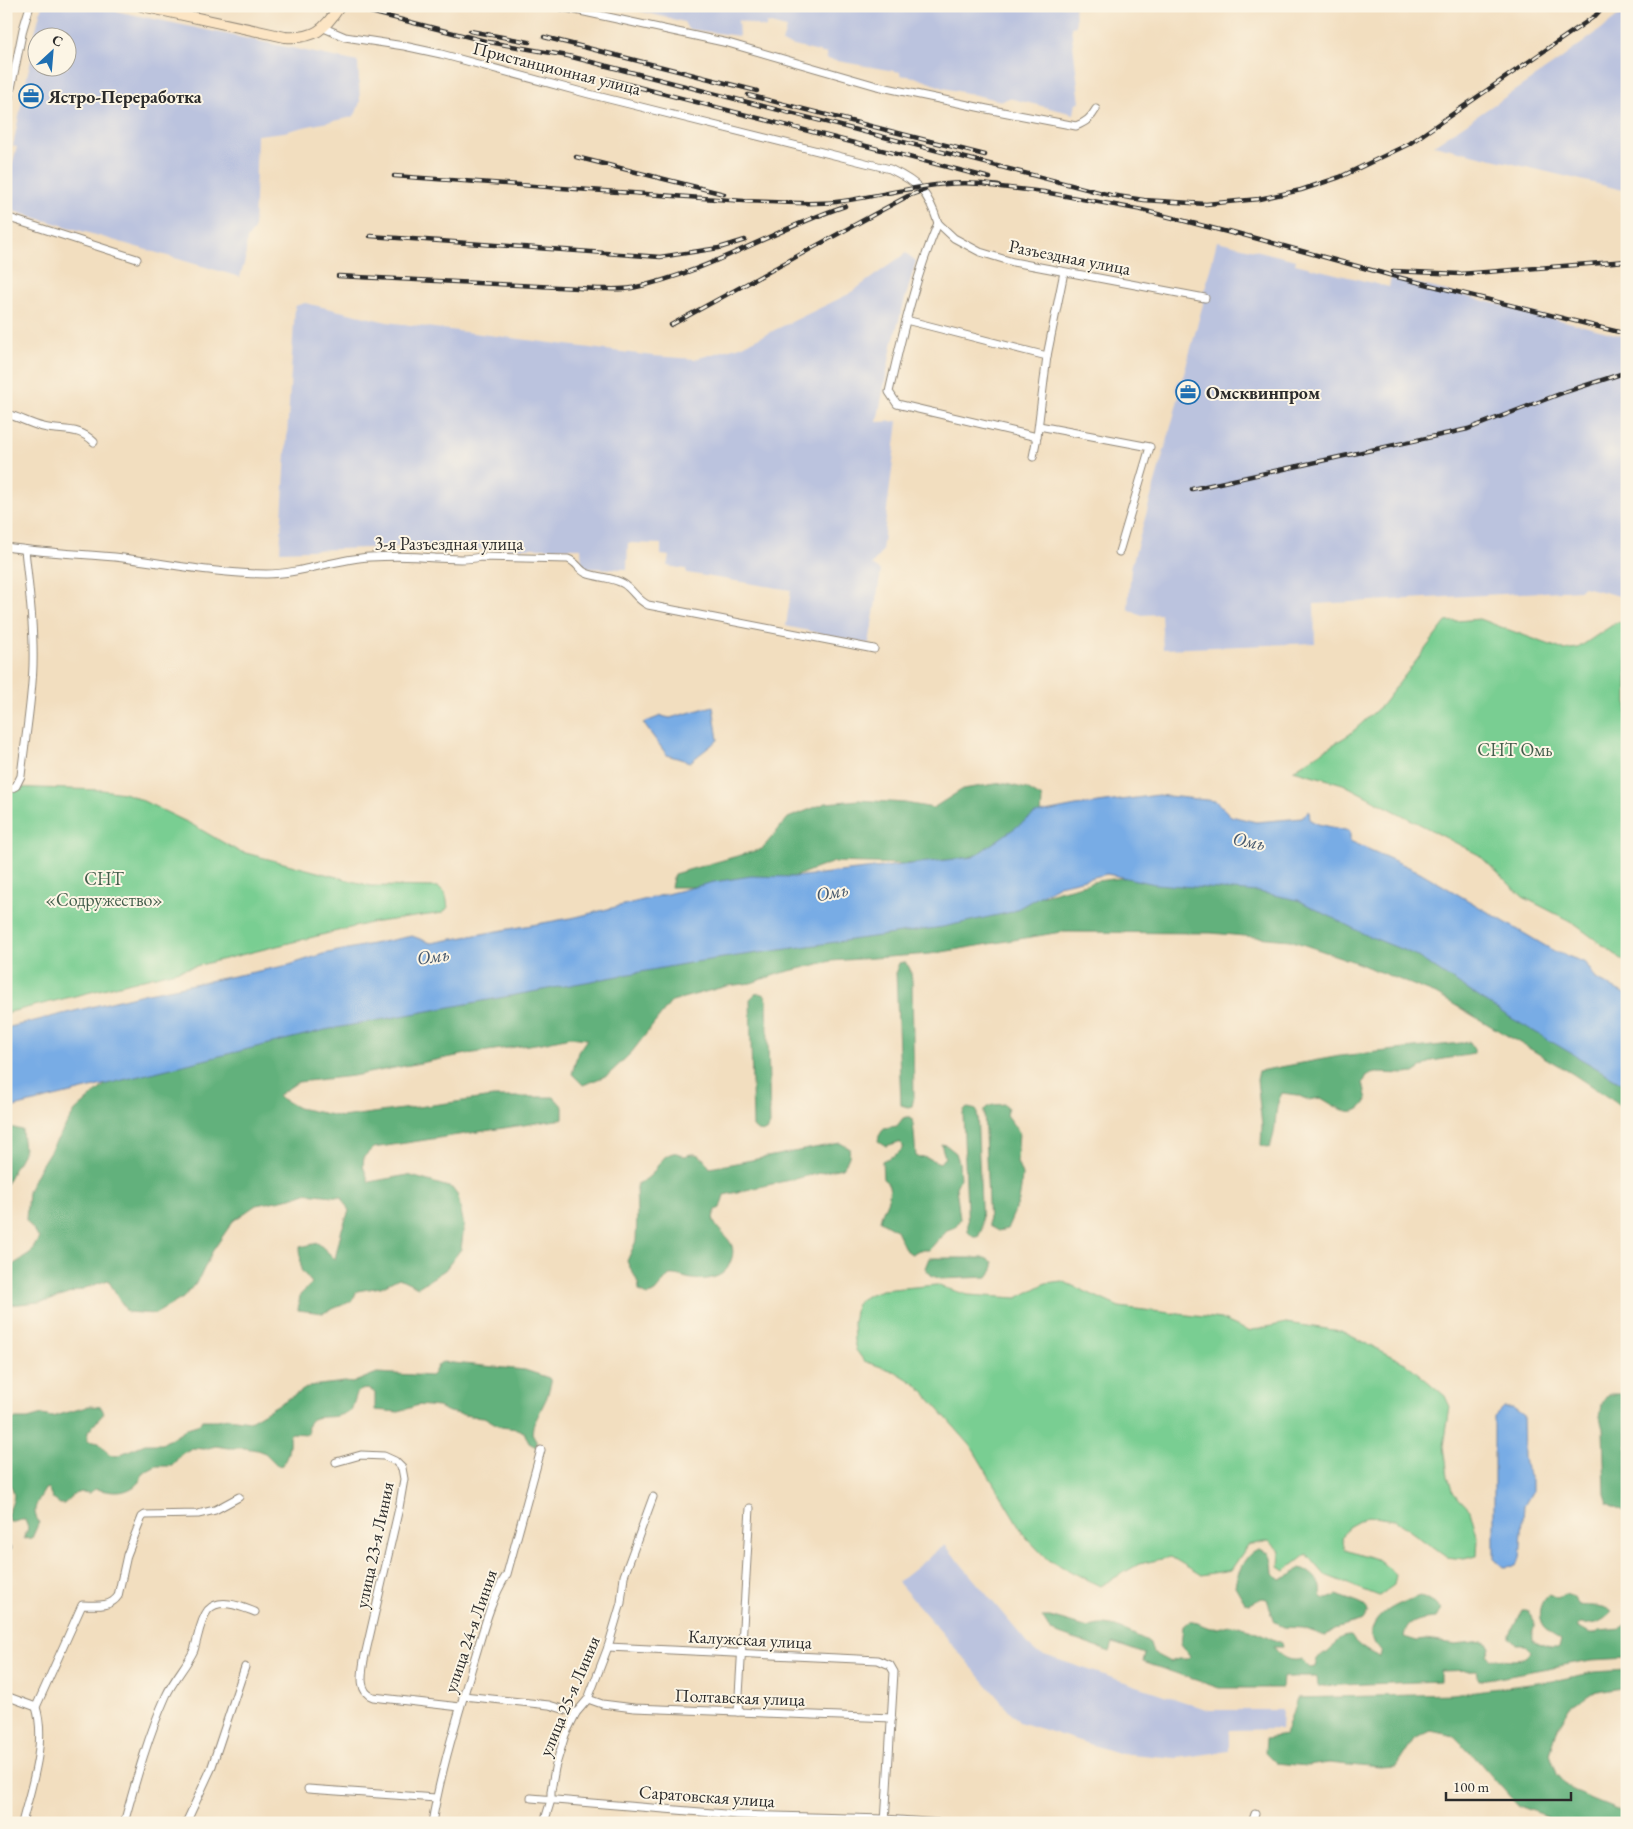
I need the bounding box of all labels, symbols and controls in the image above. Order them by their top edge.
north arrow [28,28,78,78]
text: С [49,30,66,51]
street label: Пристанционная улица [471,36,644,100]
office icon: Ястро-Переработка [18,83,44,109]
place label: Ястро-Переработка [47,85,202,108]
street label: Разъездная улица [1007,234,1134,280]
office icon: Омсквинпром [1175,379,1201,405]
place label: Омсквинпром [1206,381,1320,404]
street label: 3-я Разъездная улица [375,532,524,555]
park label: СНТ Омь [1477,738,1553,761]
water label: Омь [1231,826,1268,856]
park label: СНТ «Содружество» [45,867,163,911]
water label: Омь [814,877,851,907]
water label: Омь [415,941,451,971]
street label: улица 23-я Линия [349,1480,399,1610]
street label: улица 24-я Линия [438,1566,502,1696]
street label: Калужская улица [687,1624,813,1654]
street label: улица 25-я Линия [533,1632,605,1760]
street label: Полтавская улица [674,1683,806,1711]
scale bar [1446,1769,1570,1801]
text: 100 m [1453,1777,1490,1796]
street label: Саратовская улица [638,1780,777,1812]

